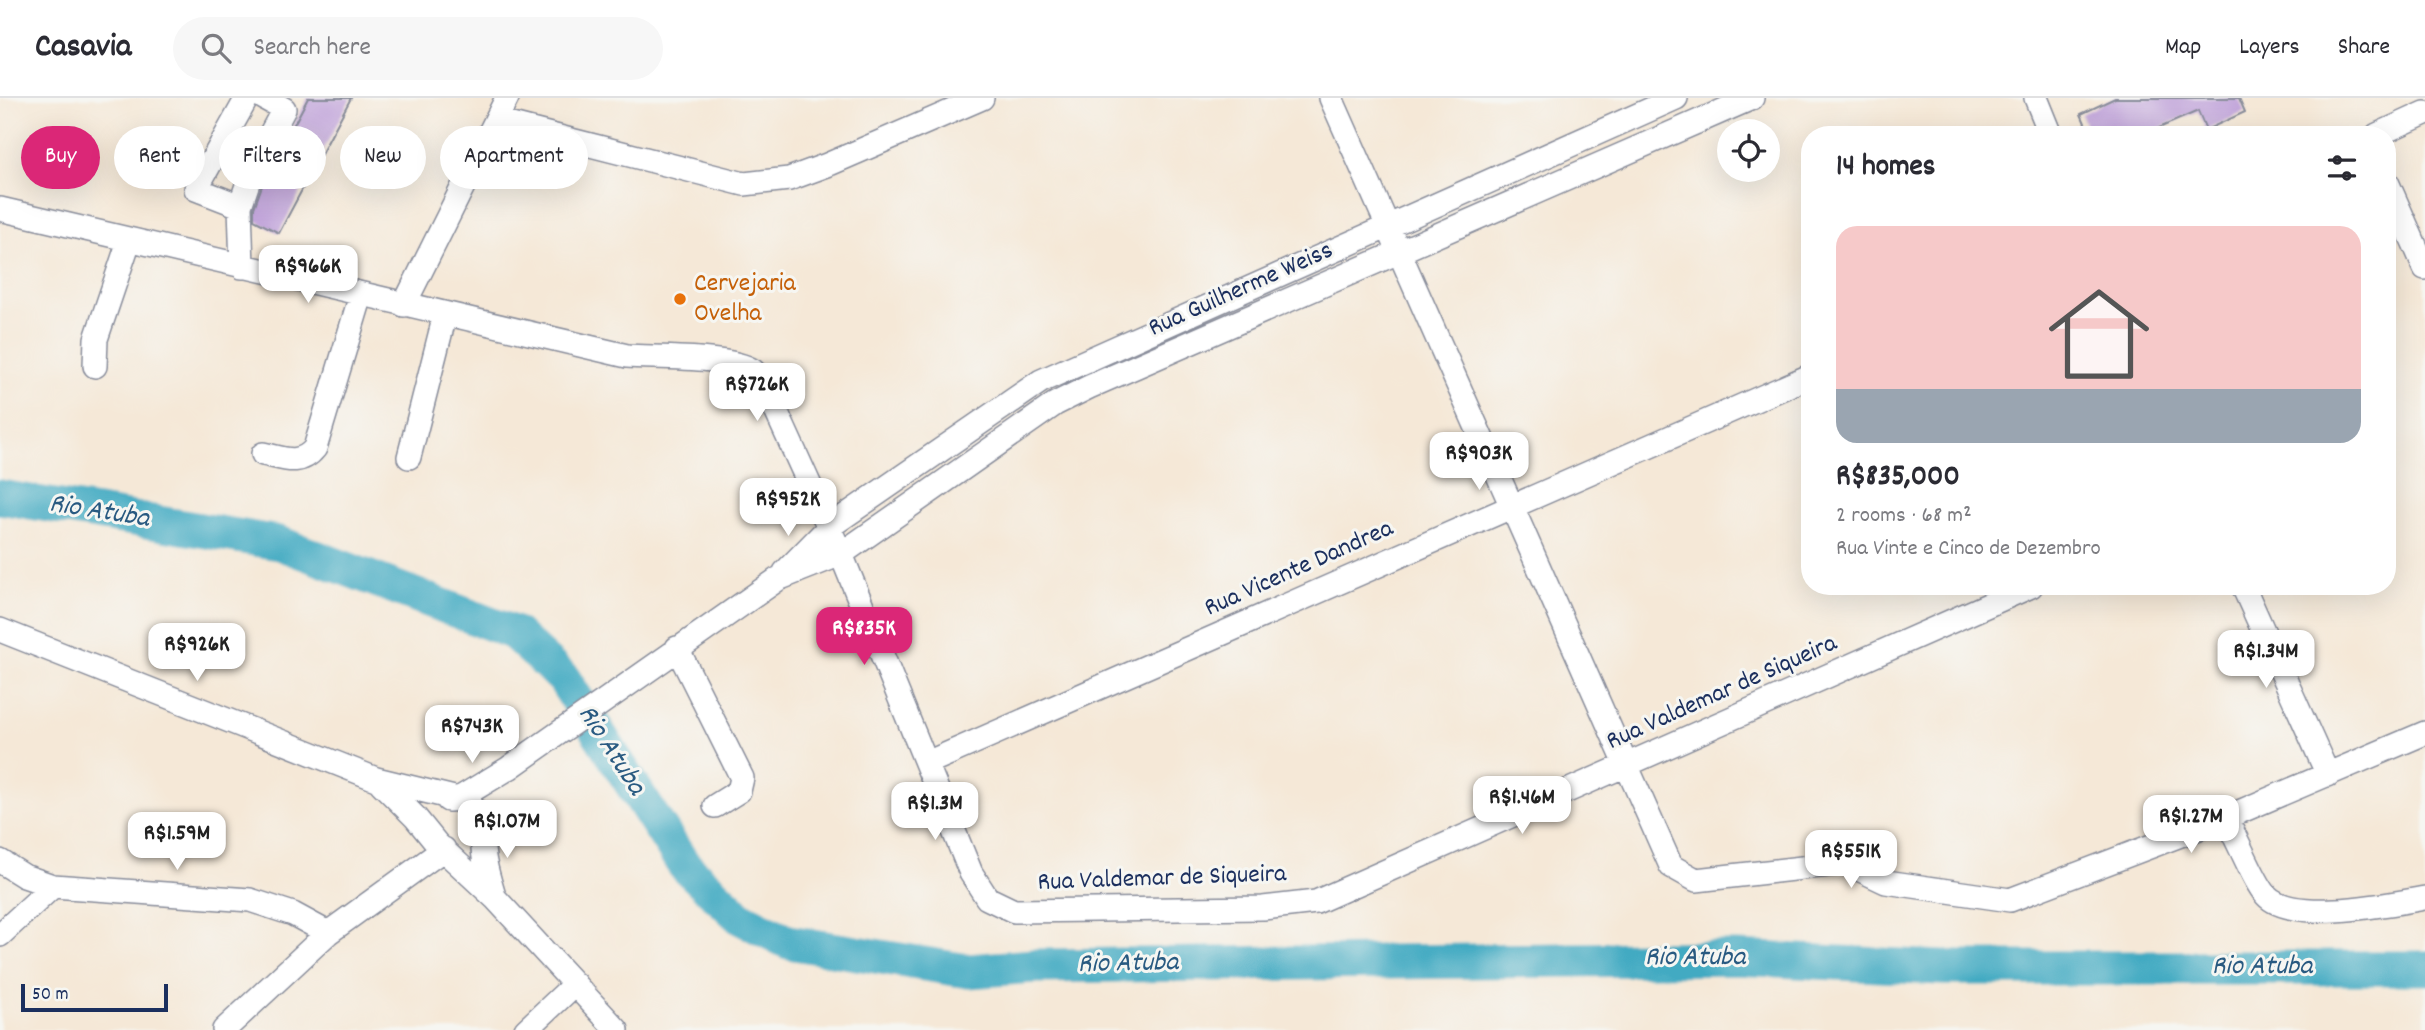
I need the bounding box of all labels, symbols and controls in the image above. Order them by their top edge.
search box [173,17,663,80]
text: Casavia [35,25,131,72]
icon: search [197,29,235,67]
text: Search here [253,30,371,67]
text: Map [2165,31,2201,65]
text: Layers [2239,31,2300,65]
text: Share [2338,31,2390,65]
map controls [1717,119,1780,182]
button: locate [1717,119,1780,182]
chip: Buy [21,126,100,189]
chip: Rent [114,126,205,189]
chip: Filters [219,126,326,189]
chip: New [340,126,426,189]
chip: Apartment [440,126,588,189]
text: 14 homes [1836,147,1935,190]
icon: filters [2323,149,2361,187]
street label: Rua Guilherme Weiss [1143,233,1339,347]
pin: R$966K [251,246,365,305]
text: R$966K [275,251,341,284]
place label: Cervejaria Ovelha [694,266,797,333]
icon: home [2036,271,2162,397]
marker: Cervejaria Ovelha [672,291,688,307]
pin: R$726K [700,364,814,423]
text: R$726K [725,369,789,402]
pin: R$903K [1422,432,1536,492]
text: R$903K [1446,438,1512,471]
text: R$835,000 [1836,457,1960,500]
pin: R$952K [731,478,845,538]
text: R$952K [756,484,820,517]
water label: Rio Atuba [46,485,154,541]
text: 2 rooms · 68 m² [1836,500,1972,533]
street label: Rua Vicente Dandrea [1199,510,1400,627]
text: Rua Vinte e Cinco de Dezembro [1836,533,2101,566]
pin: R$835K [807,608,921,667]
text: R$835K [832,613,896,646]
pin: R$926K [140,624,254,683]
street label: Rua Valdemar de Siqueira [1601,625,1844,761]
text: R$926K [164,629,230,662]
pin: R$1.34M [2201,630,2331,690]
text: R$1.34M [2234,636,2298,669]
water label: Rio Atuba [566,698,655,806]
pin: R$743K [415,706,529,765]
text: R$743K [441,711,503,744]
pin: R$1.46M [1457,776,1587,836]
pin: R$1.3M [878,782,992,842]
text: R$1.46M [1489,782,1555,815]
text: R$1.3M [907,788,963,821]
pin: R$1.27M [2126,796,2256,855]
pin: R$1.07M [442,800,572,860]
text: R$1.27M [2159,801,2223,834]
text: R$1.07M [474,806,540,839]
pin: R$1.59M [112,812,242,872]
text: R$1.59M [144,818,210,851]
pin: R$551K [1794,830,1908,890]
text: R$551K [1821,836,1881,869]
street label: Rua Valdemar de Siqueira [1037,856,1288,902]
water label: Rio Atuba [1645,939,1747,979]
water label: Rio Atuba [1077,944,1180,986]
water label: Rio Atuba [2212,948,2314,988]
scale bar [21,981,168,1013]
text: 50 m [32,982,69,1009]

